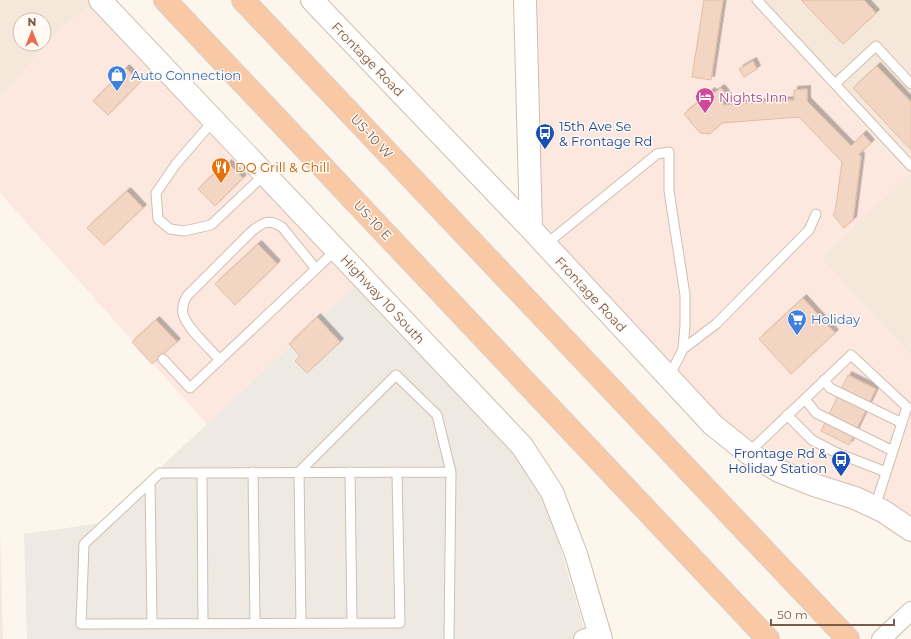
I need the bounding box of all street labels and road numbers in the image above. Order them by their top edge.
street label: Frontage Road [329,19,407,99]
street label: US-10 W [348,111,396,161]
street label: US-10 E [351,197,395,243]
street label: Highway 10 South [337,251,429,347]
street label: Frontage Road [552,253,630,335]

